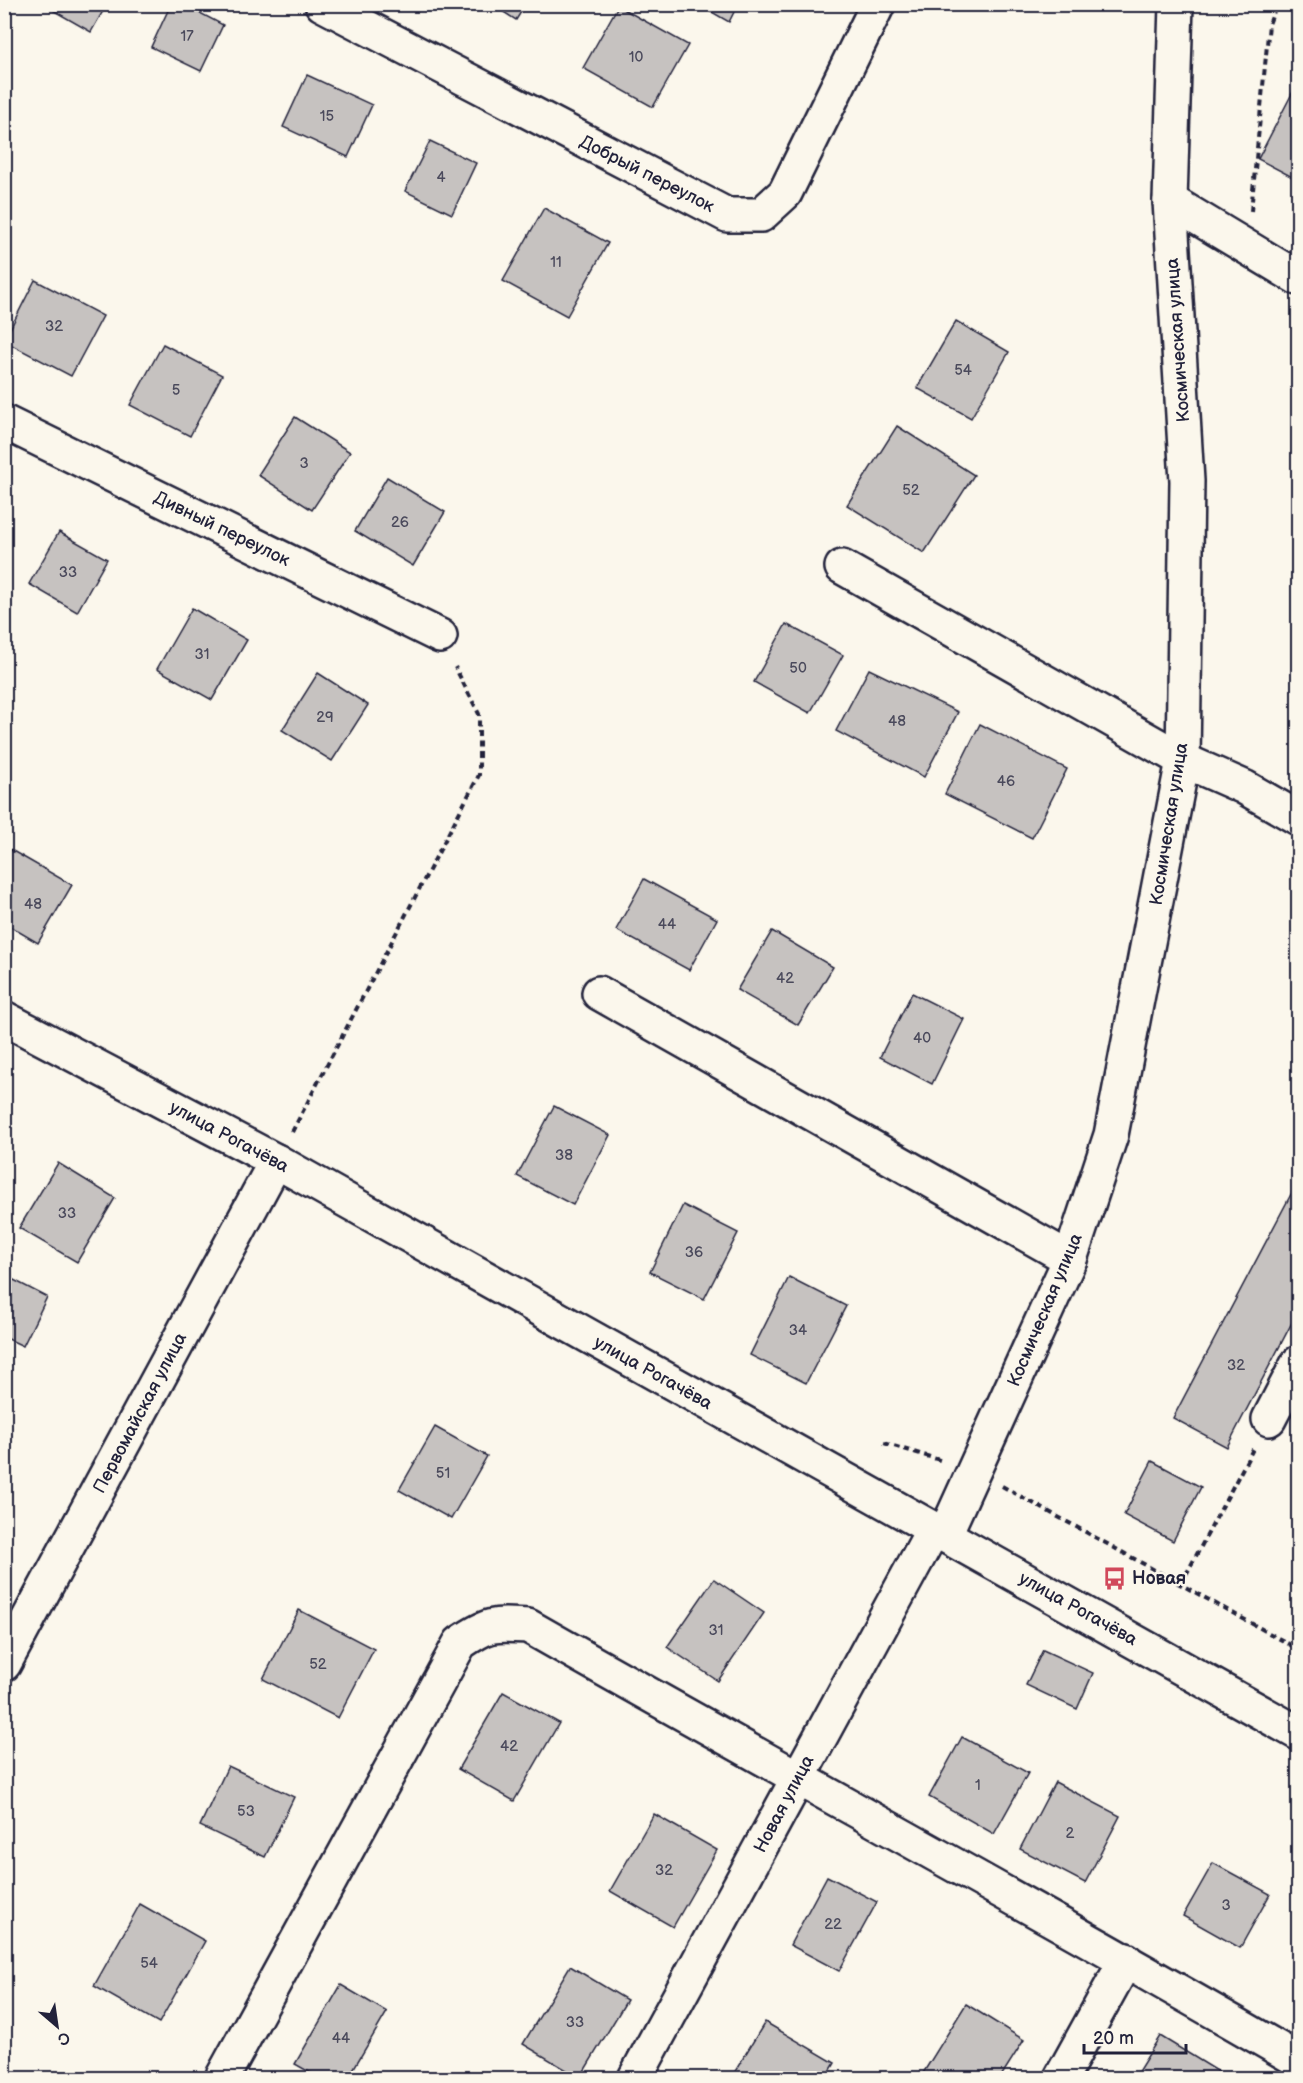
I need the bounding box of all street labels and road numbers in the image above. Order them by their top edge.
street label: Добрый переулок [576,131,718,217]
street label: Космическая улица [1162,257,1194,423]
street label: Дивный переулок [151,487,294,571]
street label: Космическая улица [1146,741,1192,907]
street label: улица Рогачёва [166,1097,292,1177]
street label: Космическая улица [1003,1230,1087,1390]
street label: Первомайская улица [89,1329,191,1497]
street label: улица Рогачёва [590,1332,716,1414]
street label: улица Рогачёва [1015,1568,1141,1650]
street label: Новая улица [750,1751,819,1856]

